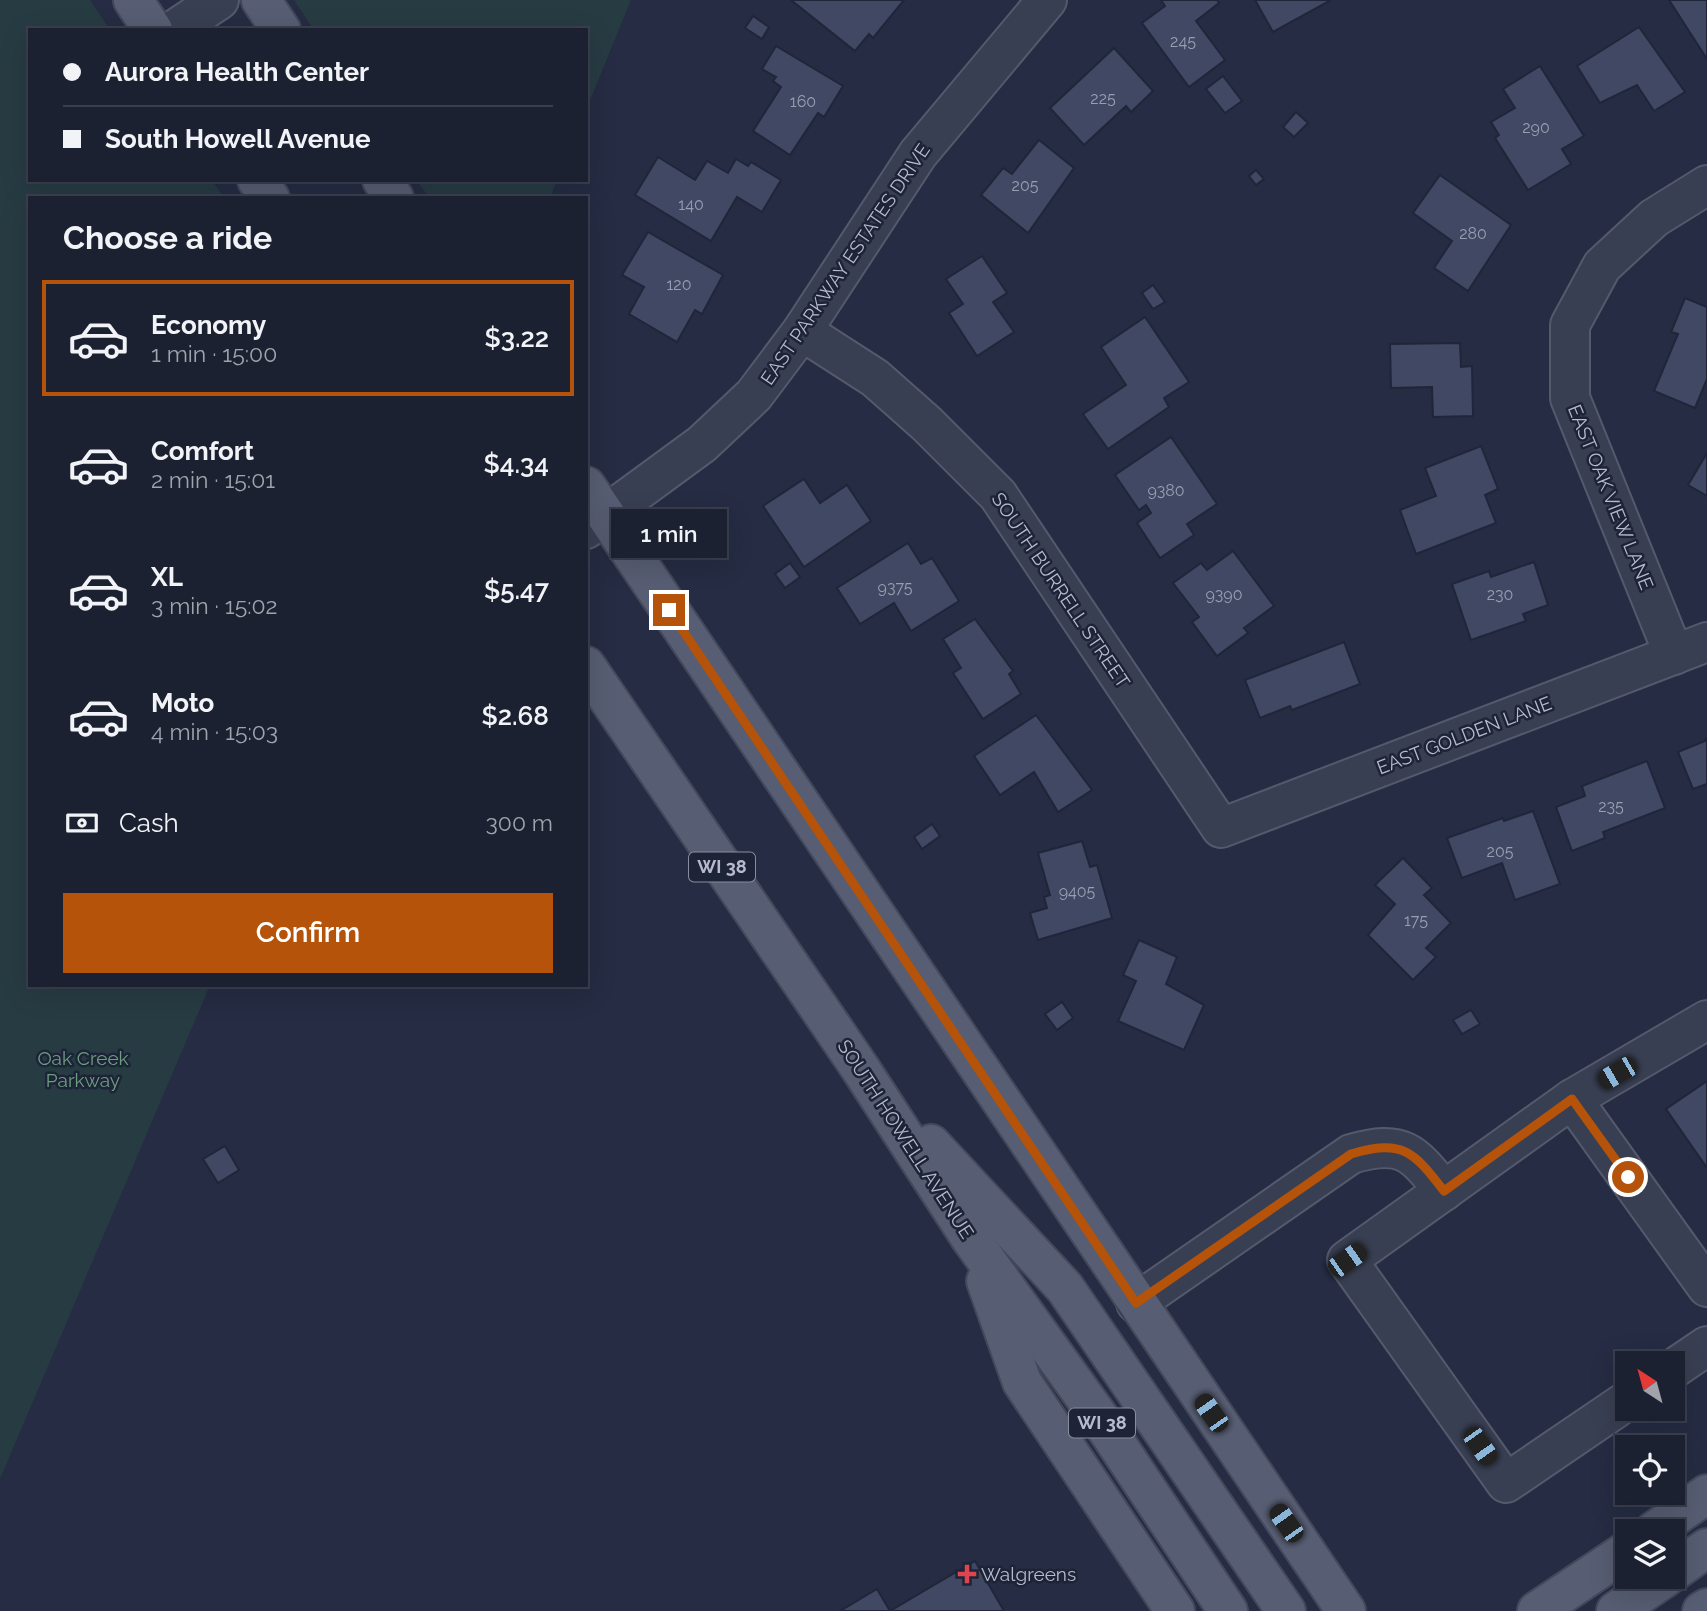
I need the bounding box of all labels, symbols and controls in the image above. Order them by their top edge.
house number: 245 [1170,32,1196,51]
text: Aurora Health Center [105,57,369,87]
house number: 225 [1090,89,1116,108]
house number: 160 [790,92,816,111]
house number: 290 [1522,118,1550,137]
text: South Howell Avenue [105,124,371,154]
street label: EAST PARKWAY ESTATES DRIVE [756,139,934,389]
house number: 205 [1012,176,1039,195]
house number: 140 [678,195,704,214]
text: Choose a ride [63,219,272,256]
house number: 280 [1459,224,1487,243]
house number: 120 [667,275,691,294]
icon: car [67,307,130,370]
text: Economy [151,310,266,340]
text: $3.22 [484,323,549,353]
text: 1 min · 15:00 [151,340,277,367]
street label: EAST OAK VIEW LANE [1564,401,1658,593]
icon: car [67,433,130,496]
text: Comfort [151,436,254,466]
text: $4.34 [484,449,549,479]
text: 2 min · 15:01 [151,466,275,493]
house number: 9380 [1147,481,1185,500]
street label: SOUTH BURRELL STREET [987,488,1135,692]
callout: 1 min [611,508,727,558]
text: 1 min [640,520,698,547]
icon: car [67,559,130,622]
text: XL [151,562,183,592]
text: $5.47 [484,575,549,605]
house number: 9375 [878,578,913,597]
house number: 9390 [1205,585,1243,604]
house number: 230 [1487,585,1513,604]
text: 3 min · 15:02 [151,592,278,619]
route end [653,594,685,626]
icon: car [67,685,130,748]
text: Moto [151,688,214,718]
street label: EAST GOLDEN LANE [1374,692,1554,778]
text: $2.68 [481,701,549,731]
text: 4 min · 15:03 [151,718,278,745]
house number: 235 [1598,797,1624,816]
icon: cash [63,804,101,842]
text: Cash [119,808,179,838]
text: 300 m [486,809,553,836]
house number: 205 [1487,842,1514,861]
road number: WI 38 [689,852,755,882]
house number: 9405 [1059,882,1096,901]
button: Confirm [63,893,553,973]
house number: 175 [1404,911,1428,930]
street label: SOUTH HOWELL AVENUE [833,1036,979,1242]
park label: Oak Creek Parkway [37,1047,129,1091]
car [1594,1053,1641,1093]
route start [1612,1161,1644,1193]
car [1324,1239,1371,1281]
north arrow [1615,1351,1685,1421]
map controls [1615,1351,1685,1589]
car [1191,1390,1232,1436]
road number: WI 38 [1069,1408,1135,1438]
car [1460,1423,1501,1469]
button: locate [1615,1435,1685,1505]
car [1266,1500,1307,1546]
button: layers [1615,1519,1685,1589]
place label: Walgreens [981,1563,1076,1585]
marker: Walgreens [959,1566,975,1582]

